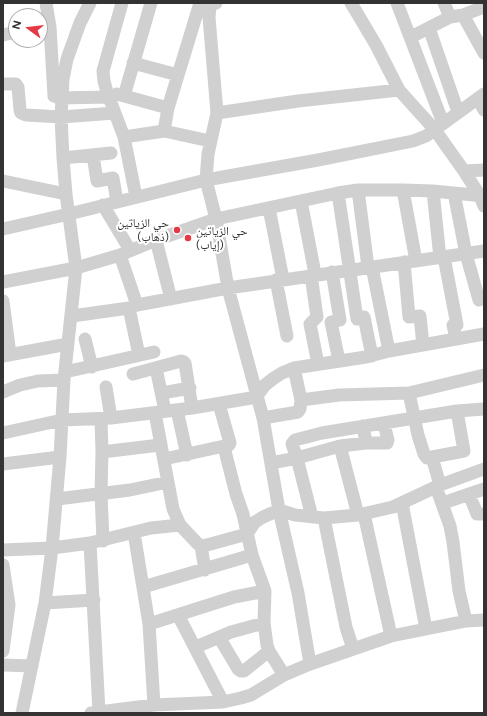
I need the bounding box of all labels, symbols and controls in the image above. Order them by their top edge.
north arrow [8,8,48,48]
text: N [10,19,24,31]
place label: حي الزياتين (ذهاب) [117,216,169,244]
place label: حي الزياتين (إياب) [196,224,248,252]
marker: حي الزياتين (ذهاب) [172,225,182,235]
marker: حي الزياتين (إياب) [183,233,193,243]

